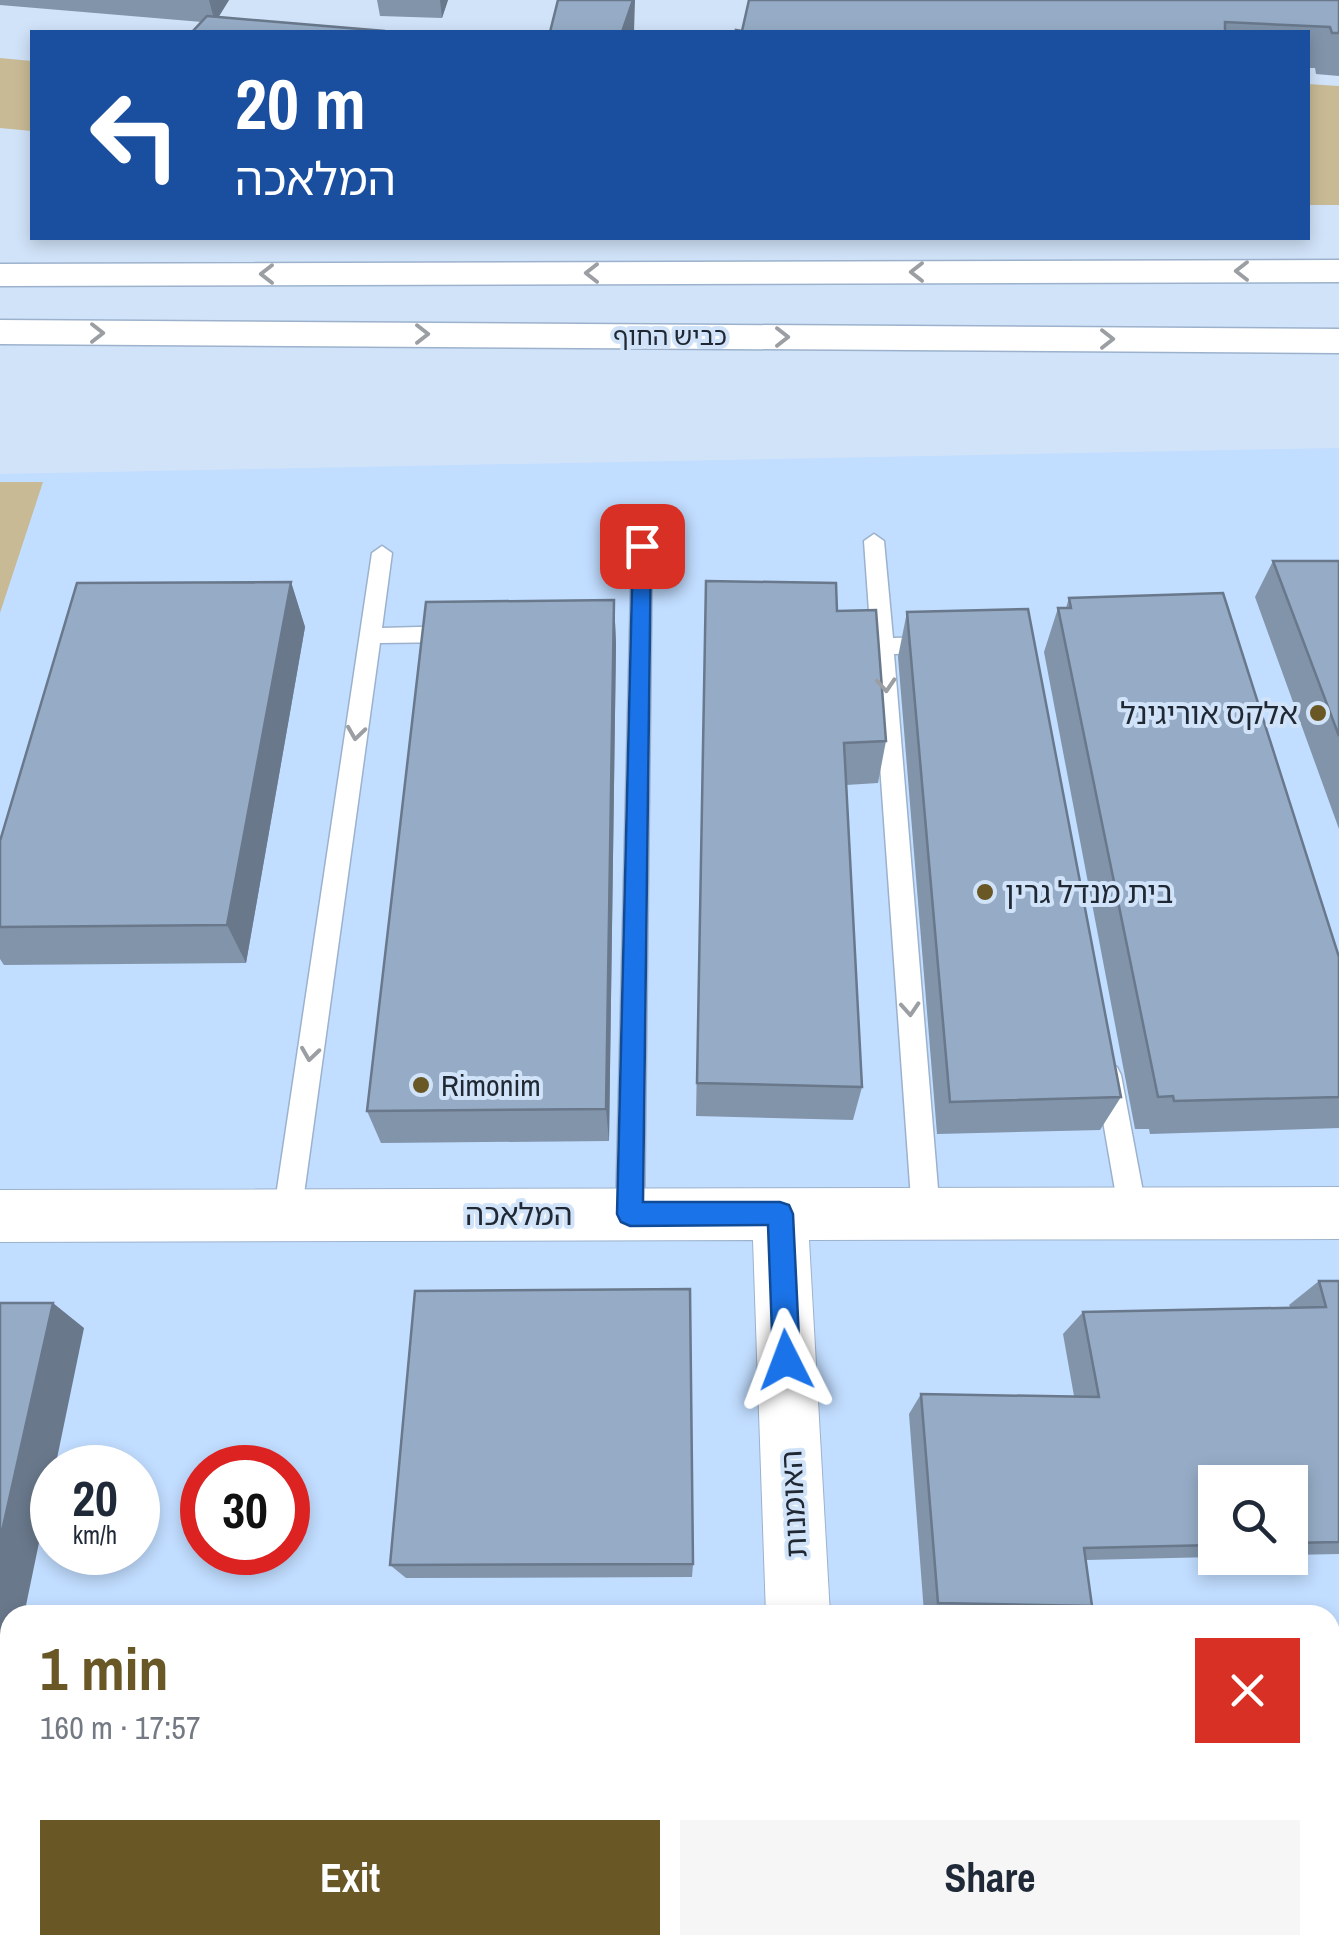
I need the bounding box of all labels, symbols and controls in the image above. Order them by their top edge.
text: 20 m [235,57,366,151]
icon: left [70,70,200,200]
text: המלאכה [235,148,396,209]
one-way arrow [1233,260,1248,282]
one-way arrow [908,261,924,283]
one-way arrow [583,262,598,284]
one-way arrow [258,263,274,285]
street label: כביש החוף [613,319,727,353]
one-way arrow [90,322,106,344]
one-way arrow [416,323,431,345]
one-way arrow [776,326,791,348]
one-way arrow [1100,329,1116,350]
pin [600,504,685,589]
icon: arrive [615,519,670,574]
one-way arrow [875,677,896,693]
place label: אלקס אוריגינל [1120,693,1298,733]
marker: אלקס אוריגינל [1307,702,1329,724]
one-way arrow [347,724,368,741]
place label: בית מנדל גרין [1005,872,1173,912]
marker: בית מנדל גרין [974,881,996,903]
one-way arrow [899,1001,921,1017]
one-way arrow [301,1046,322,1063]
place label: Rimonim [441,1065,541,1105]
marker: Rimonim [410,1074,432,1096]
street label: המלאכה [465,1194,573,1234]
position arrow [734,1308,838,1412]
speed limit sign: 30 [180,1445,310,1575]
street label: האומנות [770,1449,816,1559]
text: 20 [72,1464,118,1532]
map controls [1198,1465,1308,1575]
button: search [1198,1465,1308,1575]
text: km/h [73,1518,117,1552]
text: 1 min [40,1628,169,1709]
button: close [1195,1638,1300,1743]
text: 160 m · 17:57 [40,1706,200,1749]
button: Exit [40,1820,660,1935]
button: Share [680,1820,1300,1935]

